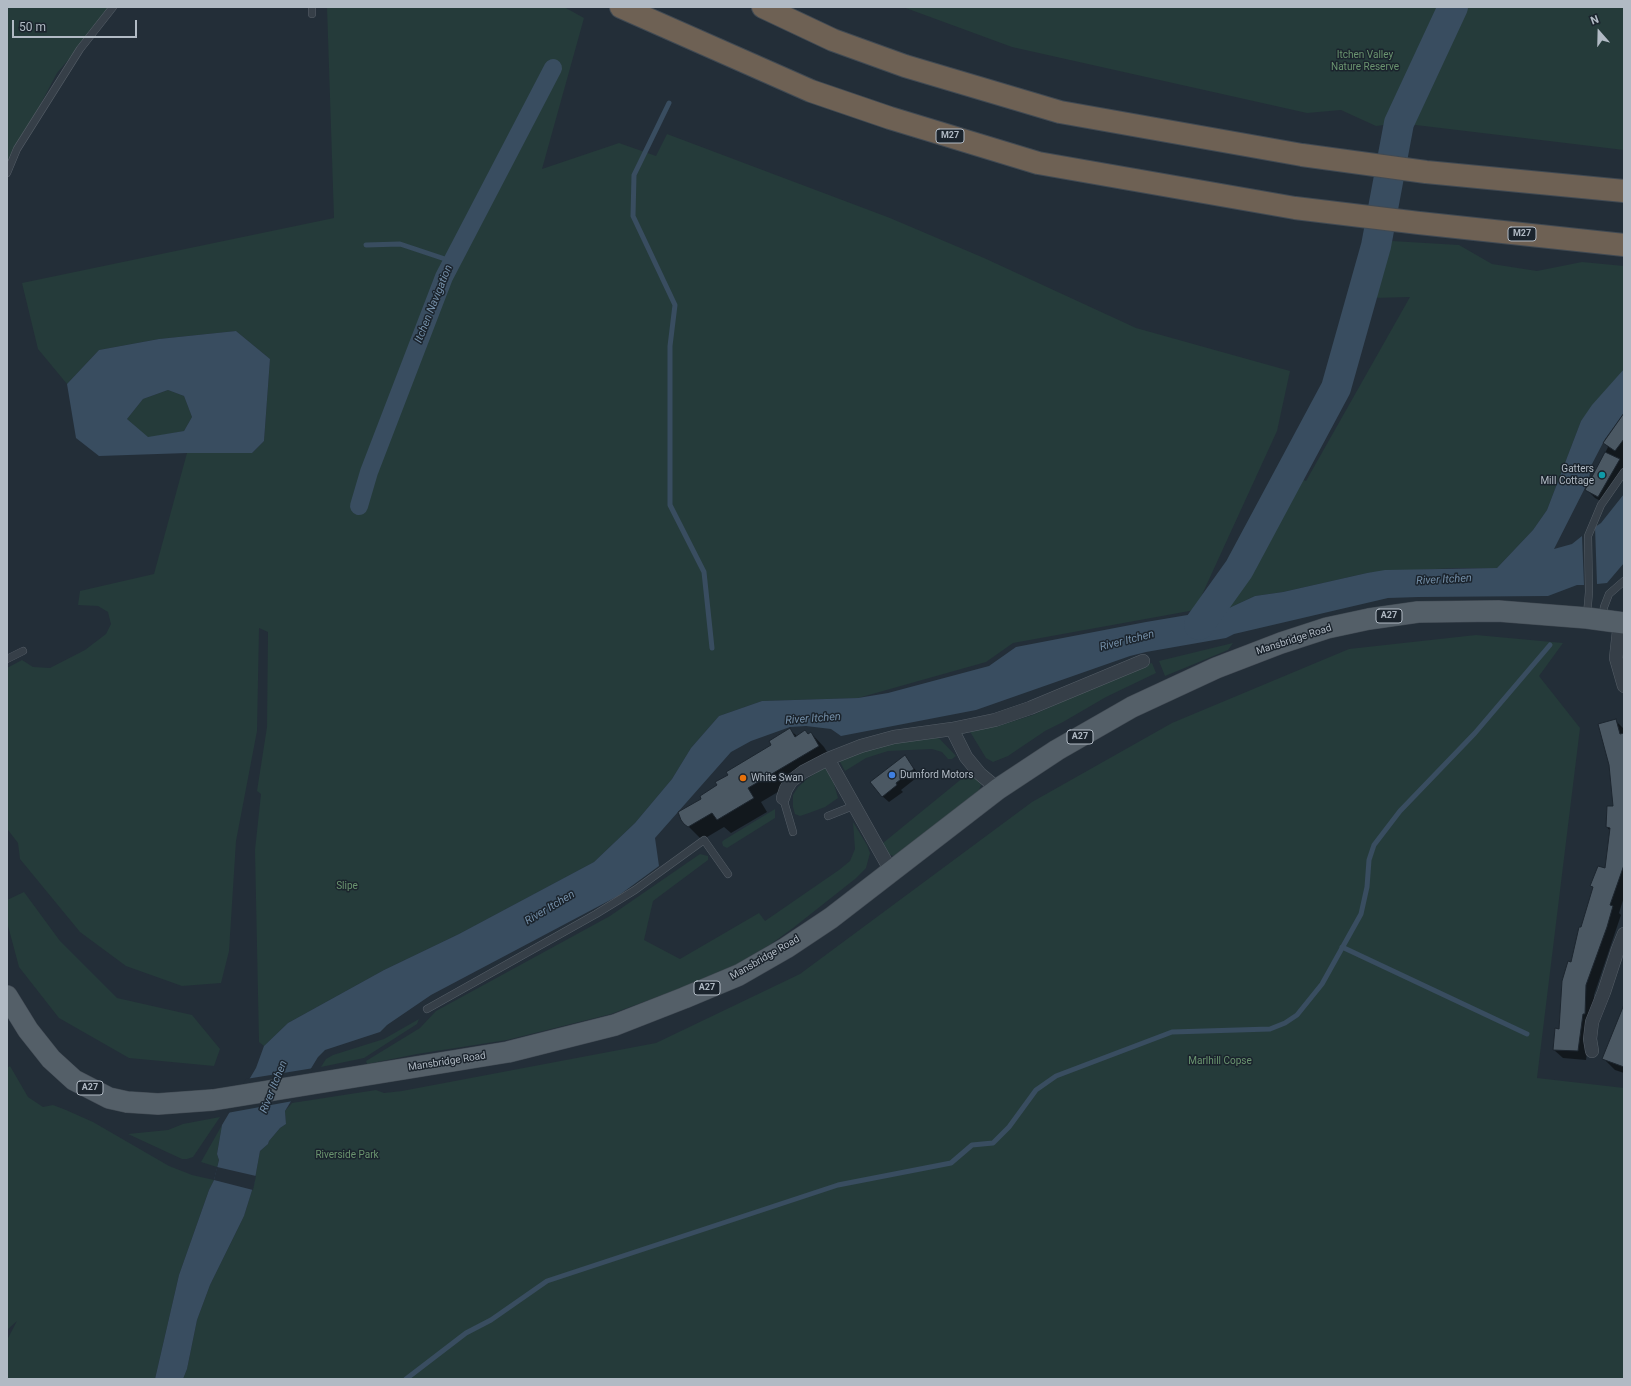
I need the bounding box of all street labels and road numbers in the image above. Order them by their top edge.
road number: M27 [936,129,964,143]
road number: M27 [1508,227,1536,241]
road number: A27 [1376,609,1402,623]
street label: Mansbridge Road [1255,622,1333,658]
road number: A27 [1067,730,1093,744]
street label: Mansbridge Road [728,933,802,983]
road number: A27 [694,981,720,995]
street label: Mansbridge Road [407,1050,487,1074]
road number: A27 [77,1081,103,1095]

